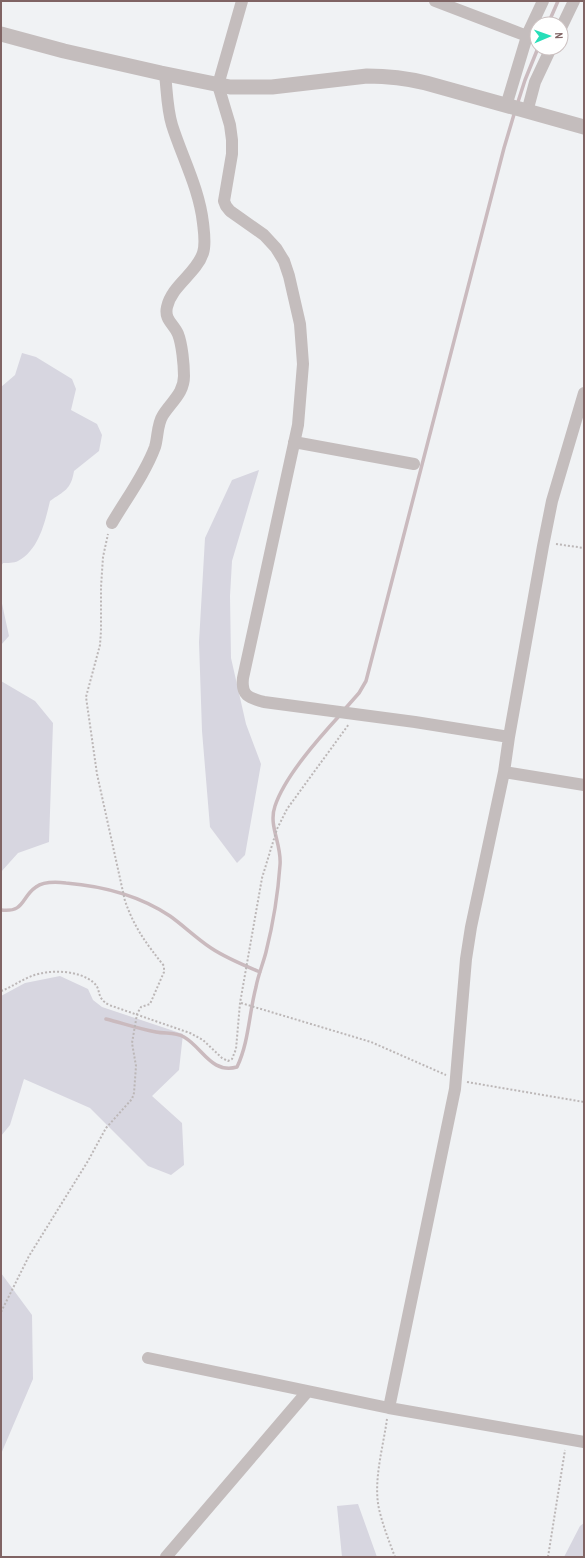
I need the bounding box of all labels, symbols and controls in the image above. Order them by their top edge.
north arrow [529,16,569,56]
text: N [552,32,566,39]

